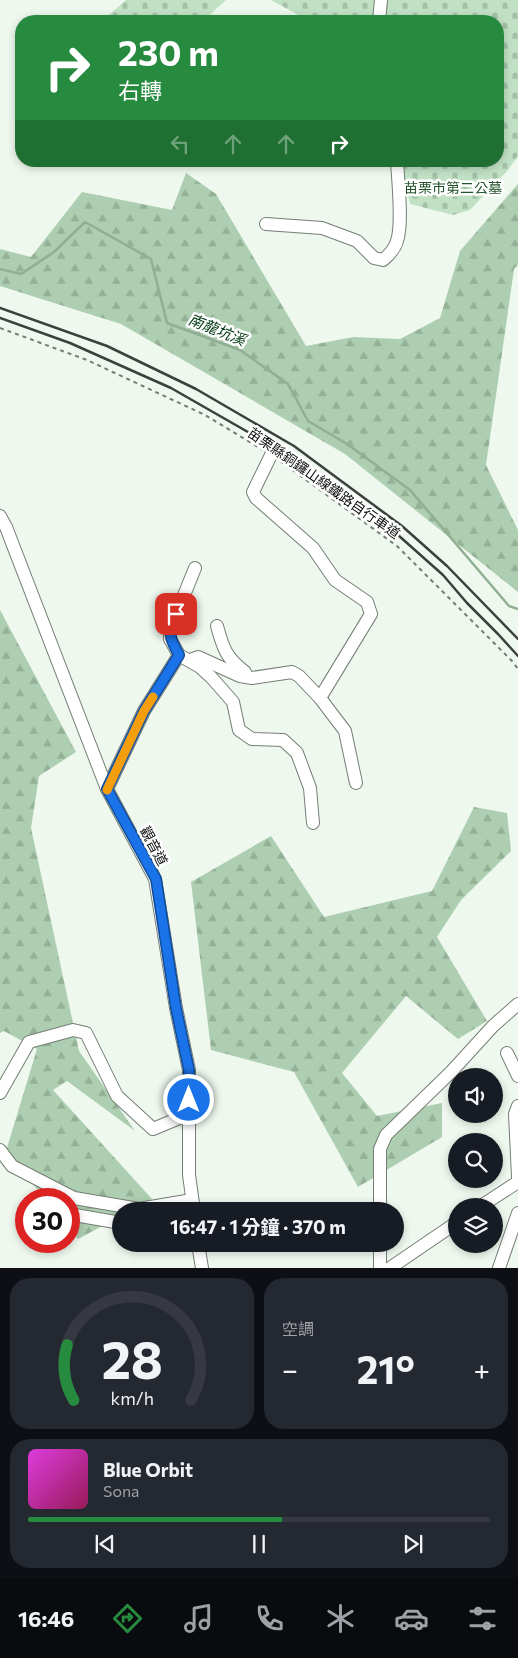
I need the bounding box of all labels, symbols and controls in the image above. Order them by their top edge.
text: 230 m [118,30,219,73]
icon: right [35,35,100,100]
text: 右轉 [118,77,162,104]
icon: left [166,130,194,158]
icon: ahead [219,130,247,158]
icon: ahead [272,130,300,158]
icon: right [325,130,353,158]
park label: 苗栗市第二公墓 [404,179,502,196]
water label: 南龍坑溪 [186,309,250,349]
street label: 苗栗縣銅鑼山線鐵路自行車道 [245,423,404,542]
pin [155,593,197,635]
icon: arrive [162,600,190,628]
street label: 觀音道 [137,823,172,868]
map controls [448,1068,503,1253]
button: sound [448,1068,503,1123]
position arrow [162,1073,214,1125]
button: search [448,1133,503,1188]
speed limit sign: 30 [15,1188,80,1253]
button: layers [448,1198,503,1253]
text: 16:47 · 1 分鐘 · 370 m [170,1215,346,1238]
text: 空調 [282,1319,314,1338]
text: 28 [101,1326,163,1390]
text: 21° [357,1345,415,1392]
text: − [282,1352,298,1386]
text: + [474,1352,490,1386]
text: km/h [110,1387,154,1409]
text: Blue Orbit [103,1458,193,1481]
text: Sona [103,1481,139,1500]
icon: previous [91,1530,119,1558]
icon: pause [245,1530,273,1558]
icon: next [399,1530,427,1558]
icon: directions [110,1601,145,1636]
icon: music [181,1601,216,1636]
icon: phone [252,1601,287,1636]
icon: climate [323,1601,358,1636]
icon: car [394,1601,429,1636]
icon: filters [465,1601,500,1636]
text: 16:46 [18,1605,74,1632]

